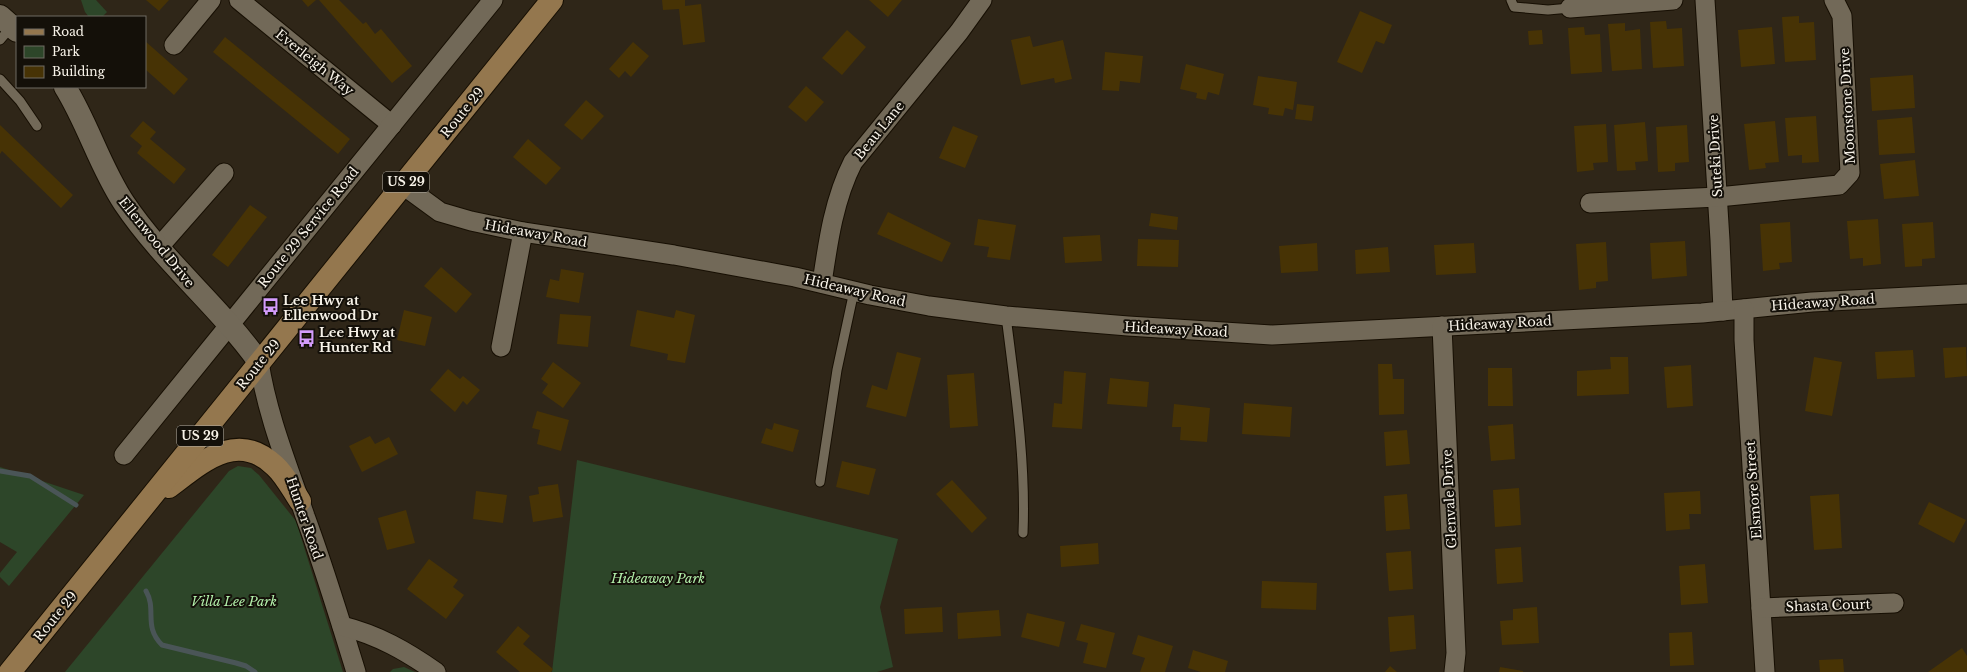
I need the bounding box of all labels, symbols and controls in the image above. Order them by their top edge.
legend [16,16,146,88]
text: Road [52,24,84,39]
street label: Everleigh Way [272,26,358,100]
text: Park [52,44,80,59]
street label: Moonstone Drive [1836,47,1859,165]
text: Building [52,64,106,79]
street label: Route 29 [437,84,488,141]
street label: Beau Lane [851,98,908,163]
street label: Suteki Drive [1705,114,1726,198]
street label: Route 29 Service Road [254,163,363,291]
road number: US 29 [383,172,429,192]
street label: Ellenwood Drive [115,194,198,291]
street label: Hideaway Road [483,216,589,251]
street label: Hideaway Road [802,271,908,310]
street label: Hideaway Road [1771,290,1876,315]
place label: Lee Hwy at Ellenwood Dr [283,292,379,324]
bus stop icon: Lee Hwy at Ellenwood Dr [260,297,280,317]
street label: Hideaway Road [1448,312,1552,335]
street label: Hideaway Road [1124,318,1228,341]
place label: Lee Hwy at Hunter Rd [319,324,395,356]
bus stop icon: Lee Hwy at Hunter Rd [296,329,316,349]
street label: Route 29 [233,336,284,393]
road number: US 29 [177,426,223,446]
street label: Elsmore Street [1742,440,1765,540]
street label: Glenvale Drive [1438,449,1461,549]
street label: Hunter Road [282,475,327,562]
park label: Hideaway Park [610,570,705,587]
street label: Route 29 [30,588,81,645]
park label: Villa Lee Park [191,593,277,610]
street label: Shasta Court [1785,596,1871,615]

